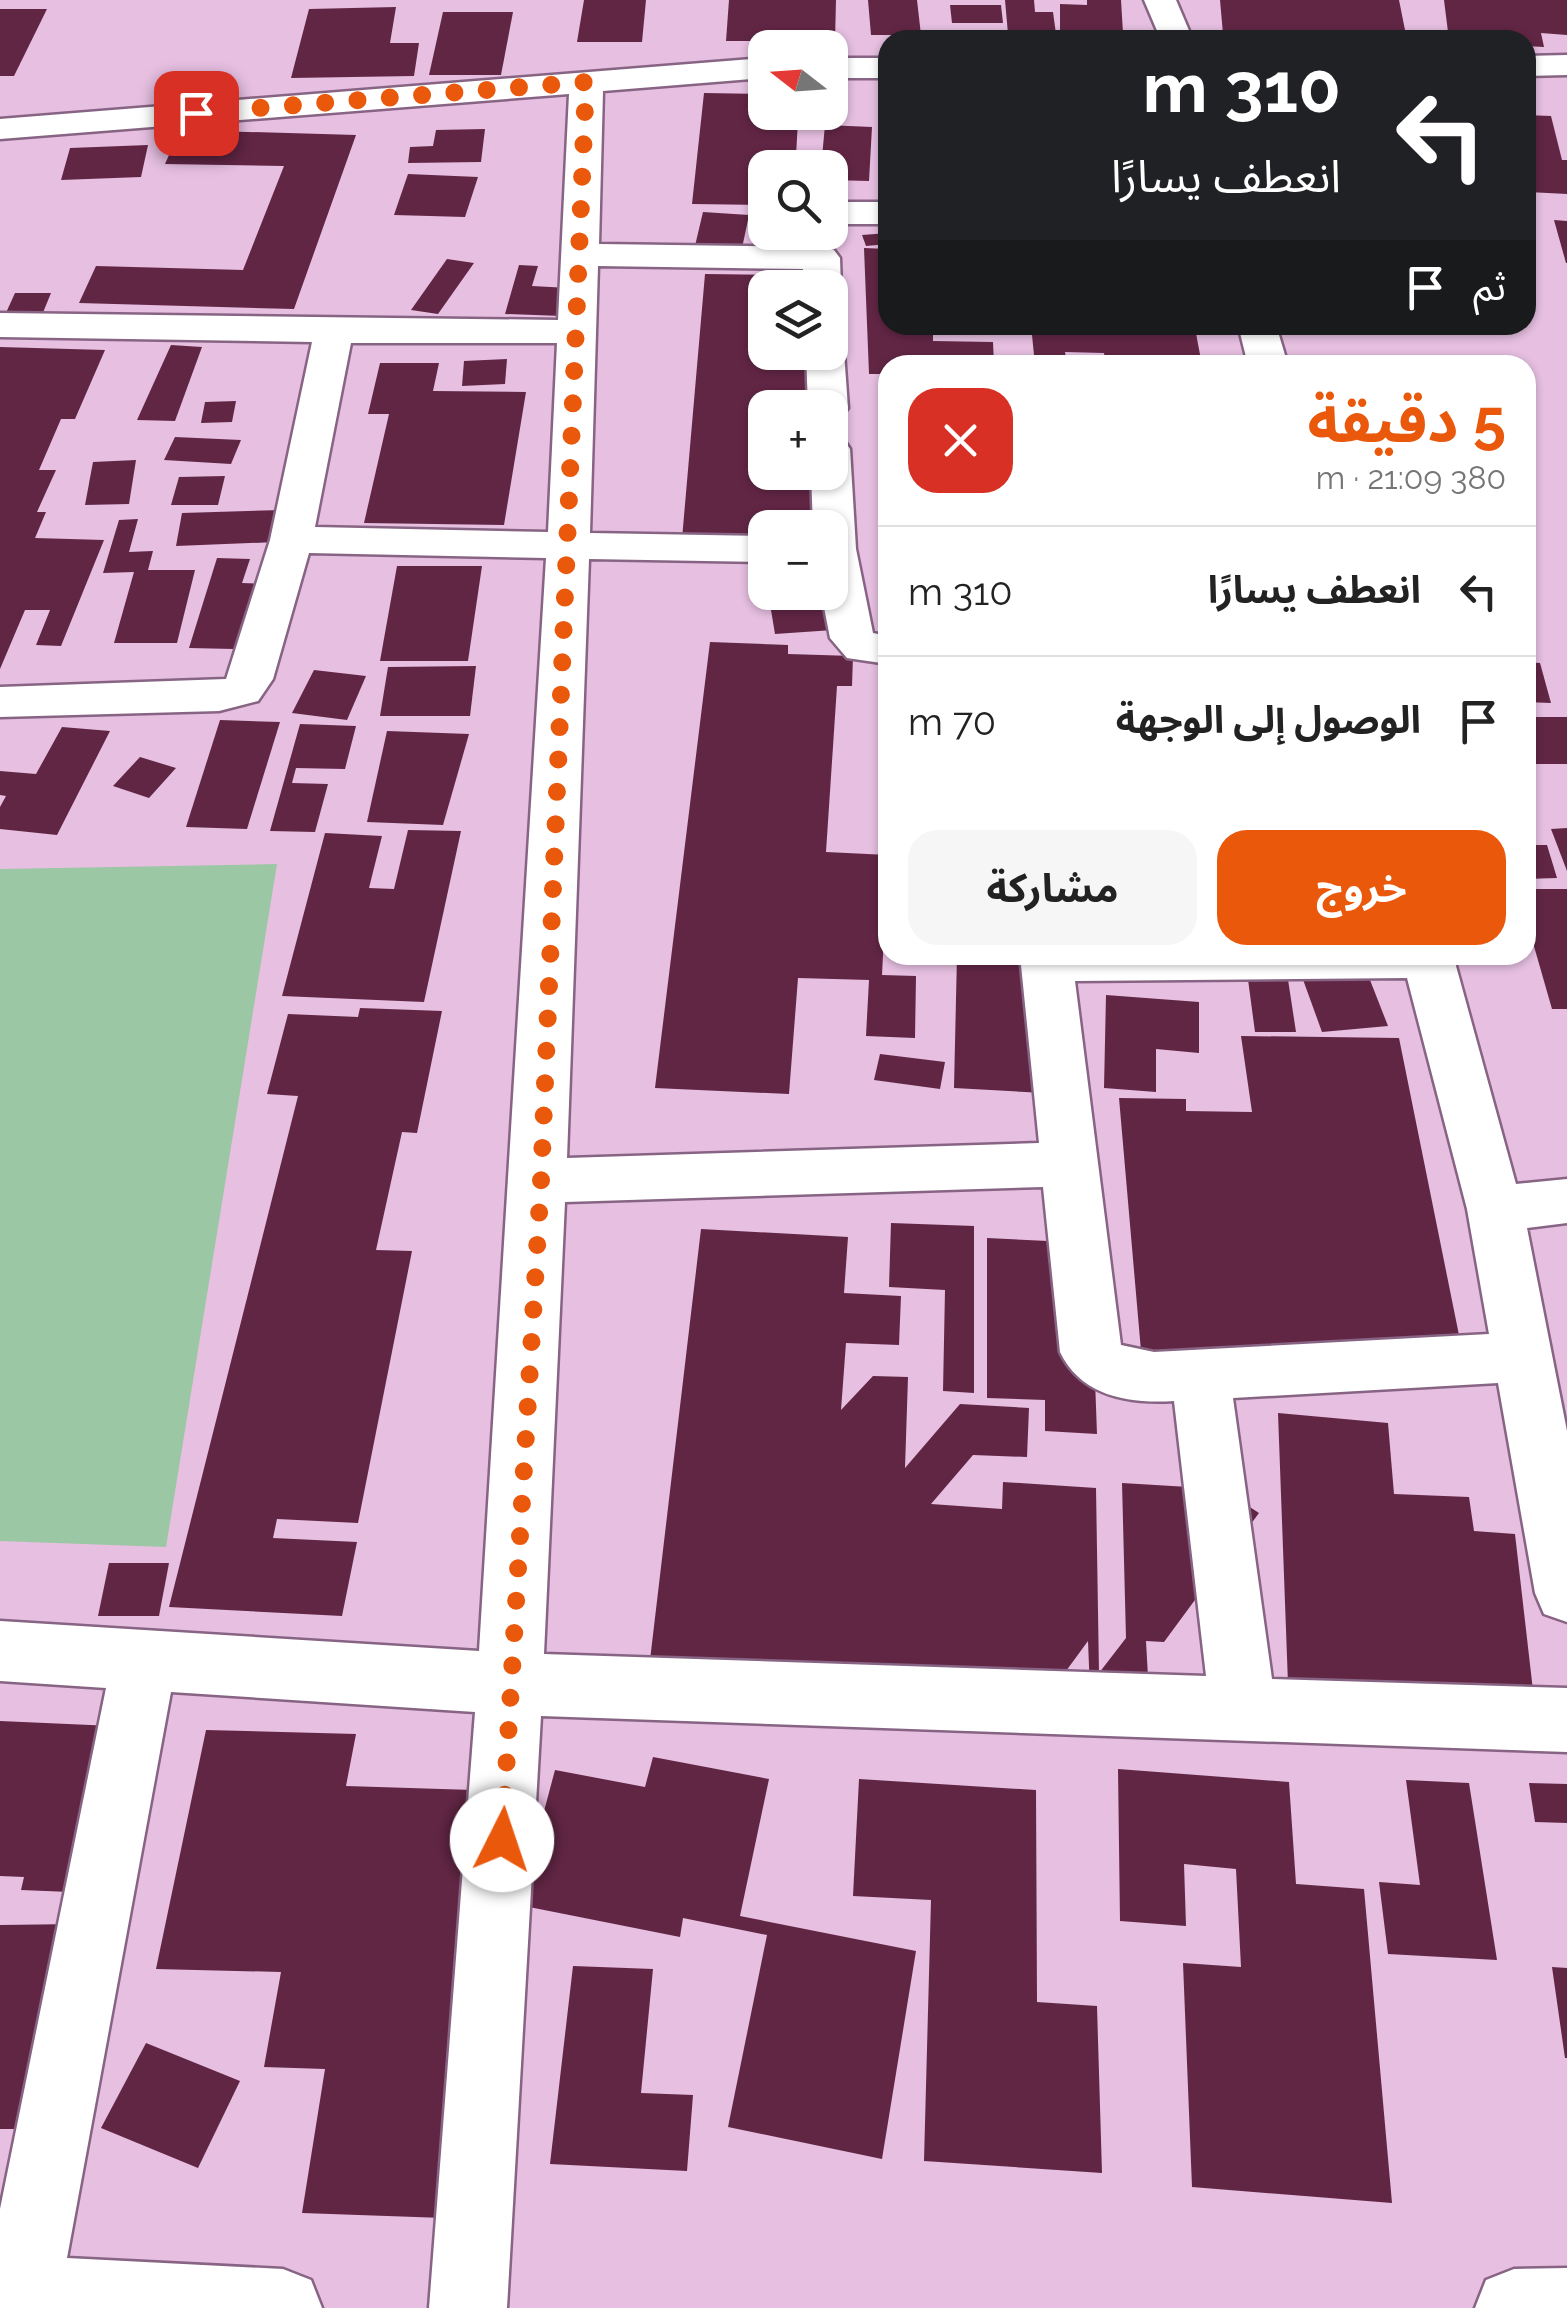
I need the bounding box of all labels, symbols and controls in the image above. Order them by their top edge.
north arrow [748,30,848,130]
map controls [748,30,848,610]
text: 310 m [1142,46,1341,128]
icon: left [1376,70,1506,200]
pin [154,71,239,156]
icon: arrive [169,86,224,141]
button: search [748,150,848,250]
text: انعطف يسارًا [1111,150,1341,203]
icon: arrive [1398,260,1453,315]
text: ثم [1473,264,1506,309]
button: layers [748,270,848,370]
text: 5 دقيقة [1307,386,1506,456]
button: close [908,388,1013,493]
button: + [748,390,848,490]
text: 380 m · 21:09 [1316,459,1506,496]
button: − [748,510,848,610]
icon: left [1451,564,1506,619]
text: انعطف يسارًا [1208,567,1421,612]
text: 310 m [908,569,1012,614]
icon: arrive [1451,694,1506,749]
text: الوصول إلى الوجهة [1116,697,1421,742]
text: 70 m [908,699,996,744]
button: مشاركة [908,830,1197,945]
button: خروج [1217,830,1506,945]
position arrow [450,1788,554,1892]

